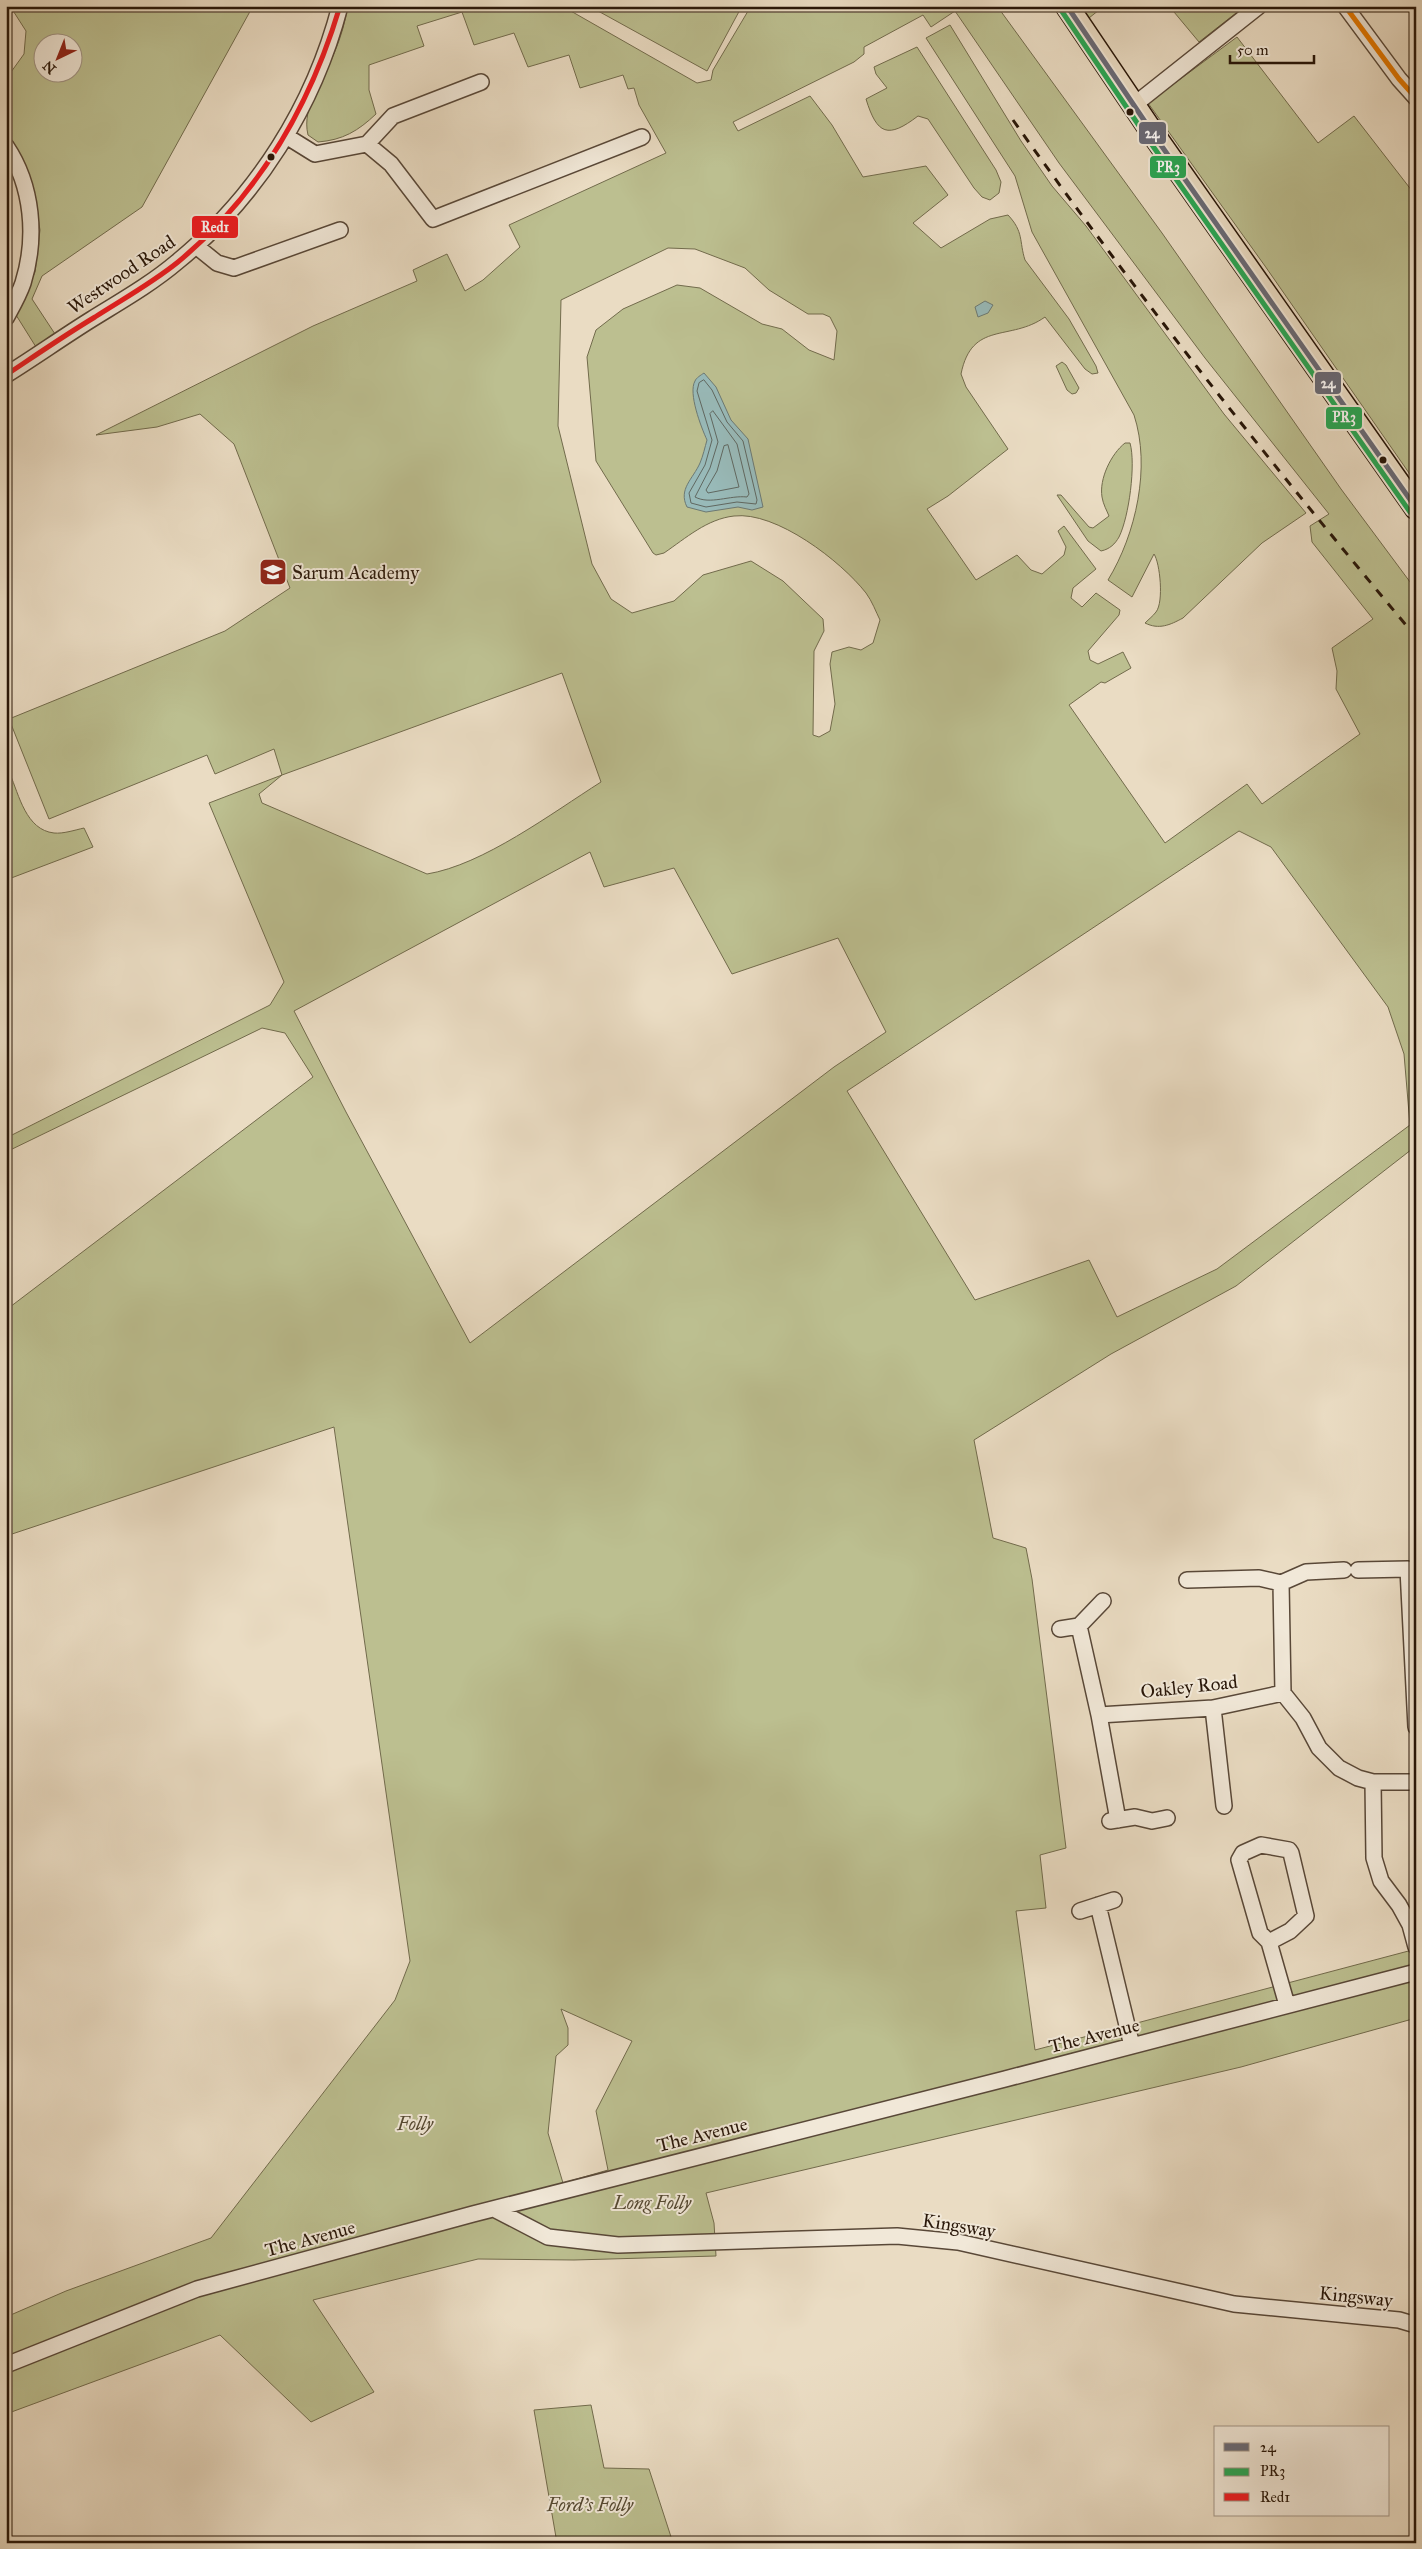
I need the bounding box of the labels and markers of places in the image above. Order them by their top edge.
unlabelled marker [1125,107,1135,117]
unlabelled marker [266,152,276,162]
unlabelled marker [1378,455,1388,465]
school or university icon: Sarum Academy [258,557,288,587]
place label: Sarum Academy [292,561,420,584]

